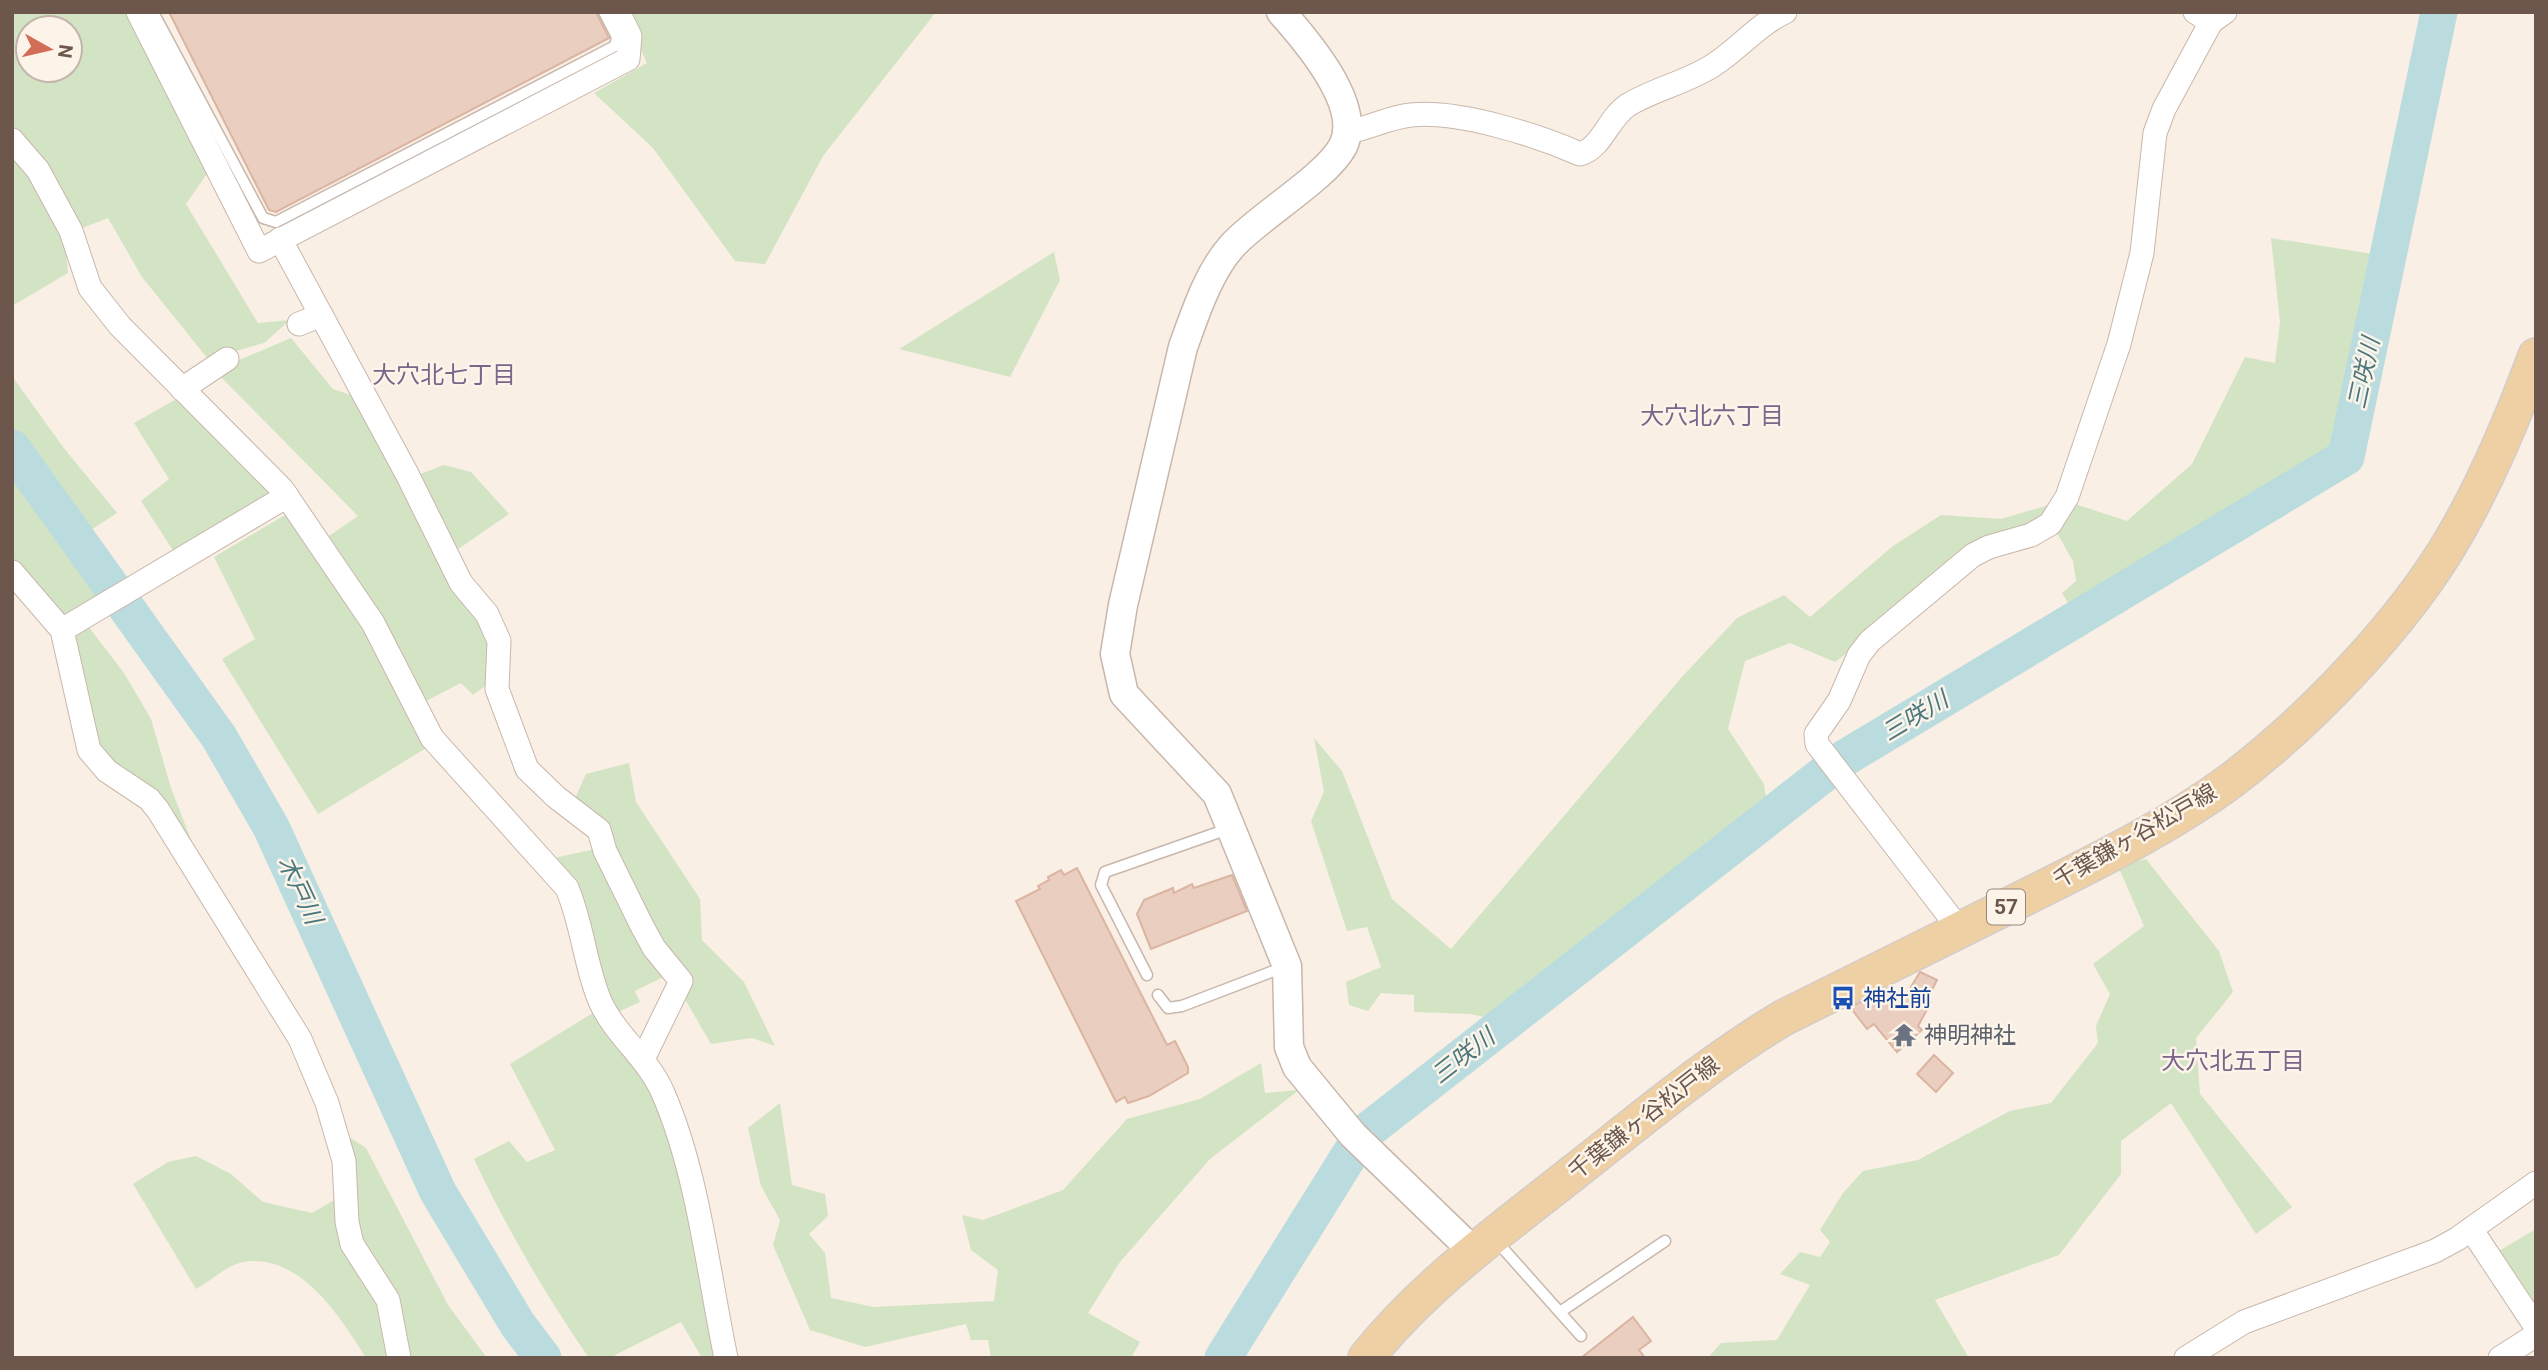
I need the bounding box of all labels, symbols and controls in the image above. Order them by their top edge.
north arrow [14,14,84,84]
text: N [53,43,78,60]
water label: 三咲川 [2343,332,2386,411]
district label: 大穴北七丁目 [372,361,516,389]
district label: 大穴北六丁目 [1640,402,1784,430]
water label: 三咲川 [1877,684,1956,747]
street label: 千葉鎌ヶ谷松戸線 [2049,778,2221,894]
water label: 木戸川 [272,851,329,931]
road number: 57 [1987,890,2025,925]
bus stop icon: 神社前 [1829,984,1857,1012]
place label: 神社前 [1863,985,1932,1012]
water label: 三咲川 [1426,1021,1502,1089]
temple icon: 神明神社 [1890,1021,1918,1049]
place label: 神明神社 [1924,1022,2016,1049]
district label: 大穴北五丁目 [2161,1047,2305,1075]
street label: 千葉鎌ヶ谷松戸線 [1563,1051,1725,1185]

